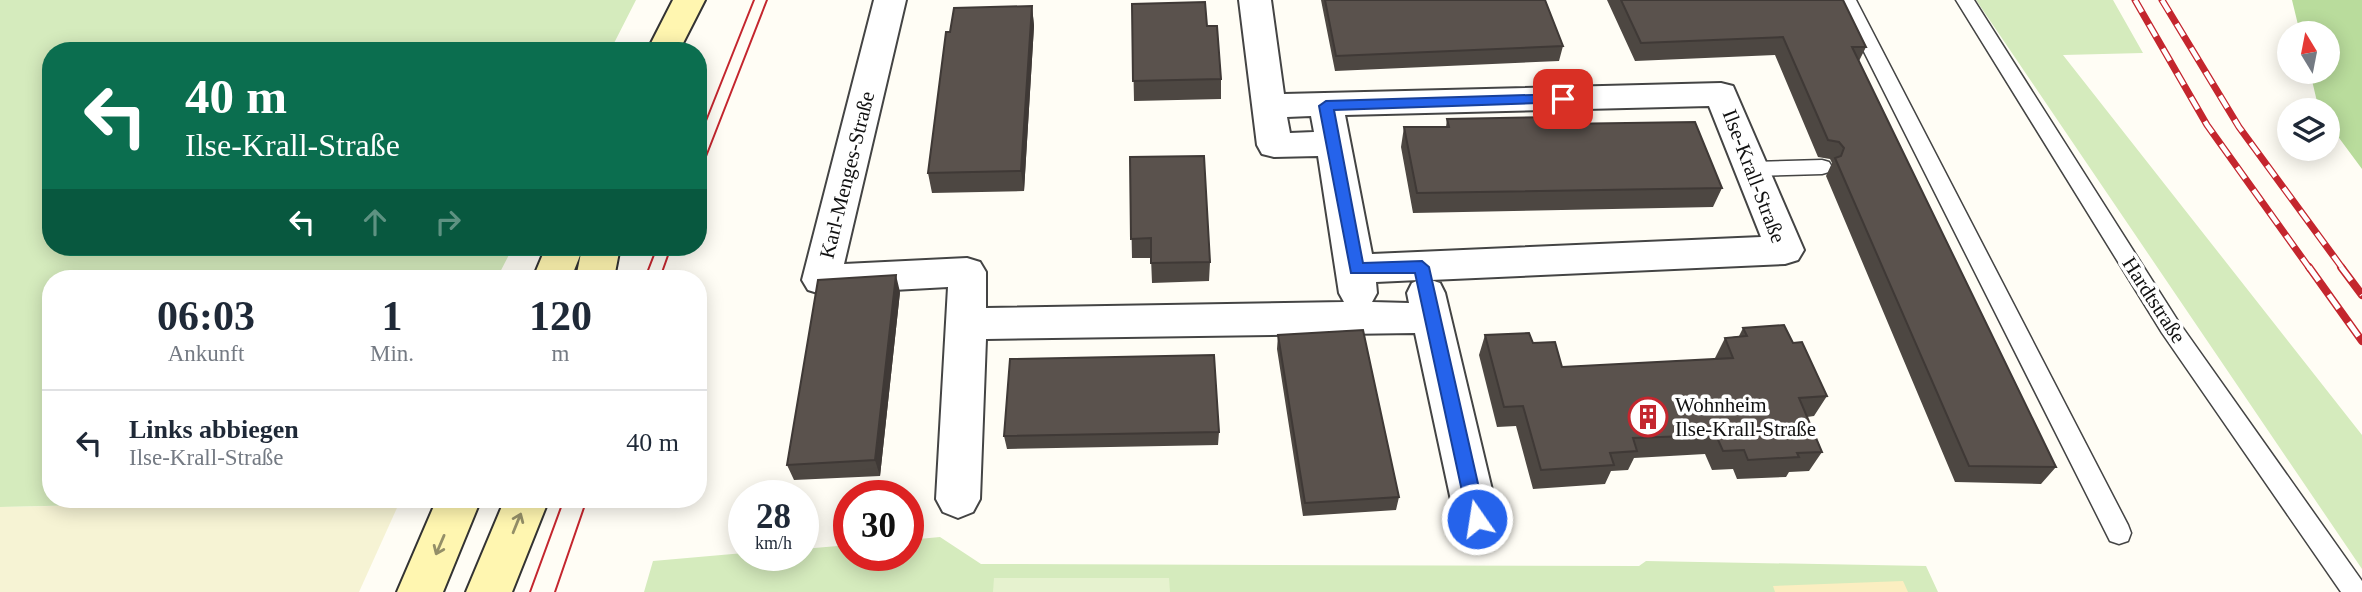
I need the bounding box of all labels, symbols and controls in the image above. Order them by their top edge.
north arrow [2277,21,2340,84]
map controls [2277,21,2340,161]
text: 40 m [185,69,287,124]
pin [1533,69,1593,129]
icon: left [70,70,161,161]
icon: arrive [1544,80,1582,118]
street label: Karl-Menges-Straße [815,89,879,261]
button: layers [2277,98,2340,161]
street label: Ilse-Krall-Straße [1718,106,1790,246]
text: Ilse-Krall-Straße [185,127,400,163]
icon: left [283,203,321,241]
icon: ahead [356,203,394,241]
icon: right [429,203,467,241]
street label: Hardtstraße [2117,252,2191,348]
text: 06:03 [157,293,255,339]
text: 1 [381,293,402,339]
text: 120 [529,293,592,339]
text: Ankunft [168,341,244,366]
text: Min. [370,341,414,366]
text: m [552,341,569,366]
place label: Wohnheim Ilse-Krall-Straße [1675,393,1816,441]
building icon: Wohnheim Ilse-Krall-Straße [1627,396,1669,438]
text: Links abbiegen [129,415,299,444]
icon: left [70,424,108,462]
text: 40 m [626,428,679,457]
text: Ilse-Krall-Straße [129,445,284,470]
speed limit sign: 30 [833,480,924,571]
position arrow [1440,482,1514,556]
text: 28 [756,497,791,536]
one-way arrow [511,512,524,534]
text: km/h [755,533,792,553]
one-way arrow [432,534,445,556]

